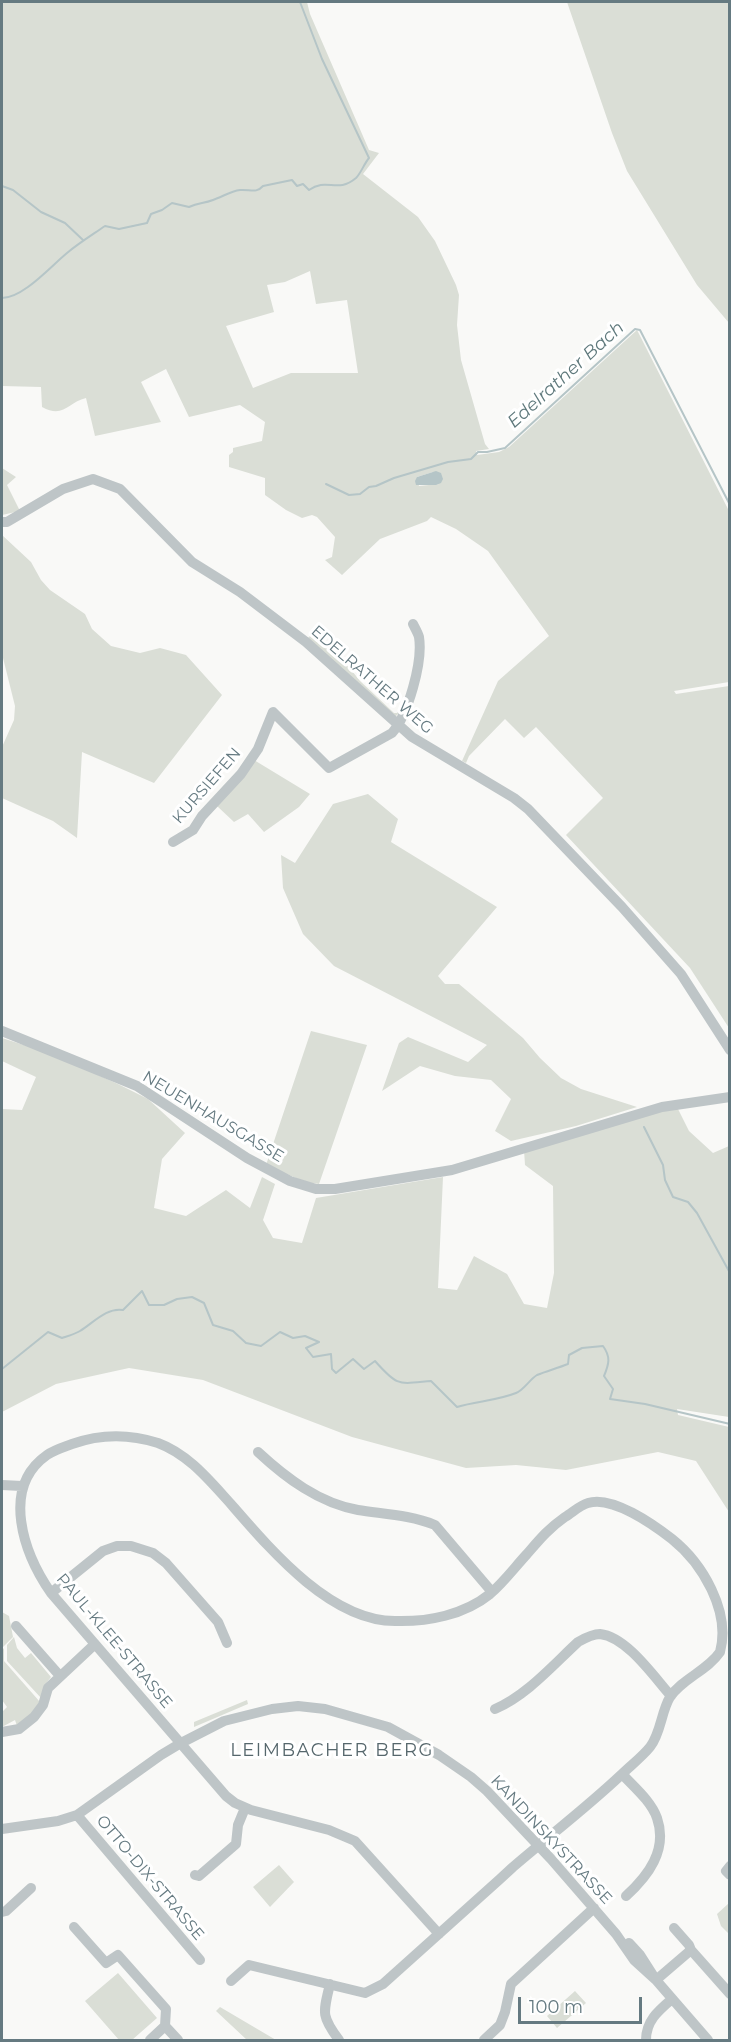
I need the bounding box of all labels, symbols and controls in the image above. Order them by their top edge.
water label: Edelrather Bach [503,317,629,433]
street label: EDELRATHER WEG [307,622,437,738]
street label: KURSIEFEN [169,744,245,828]
street label: NEUENHAUSGASSE [139,1067,287,1167]
street label: PAUL-KLEE-STRASSE [52,1570,176,1712]
district label: LEIMBACHER BERG [230,1740,434,1762]
street label: KANDINSKYSTRASSE [486,1772,616,1908]
street label: OTTO-DIX-STRASSE [92,1812,208,1944]
scale bar [521,1985,646,2023]
text: 100 m [529,1996,583,2018]

